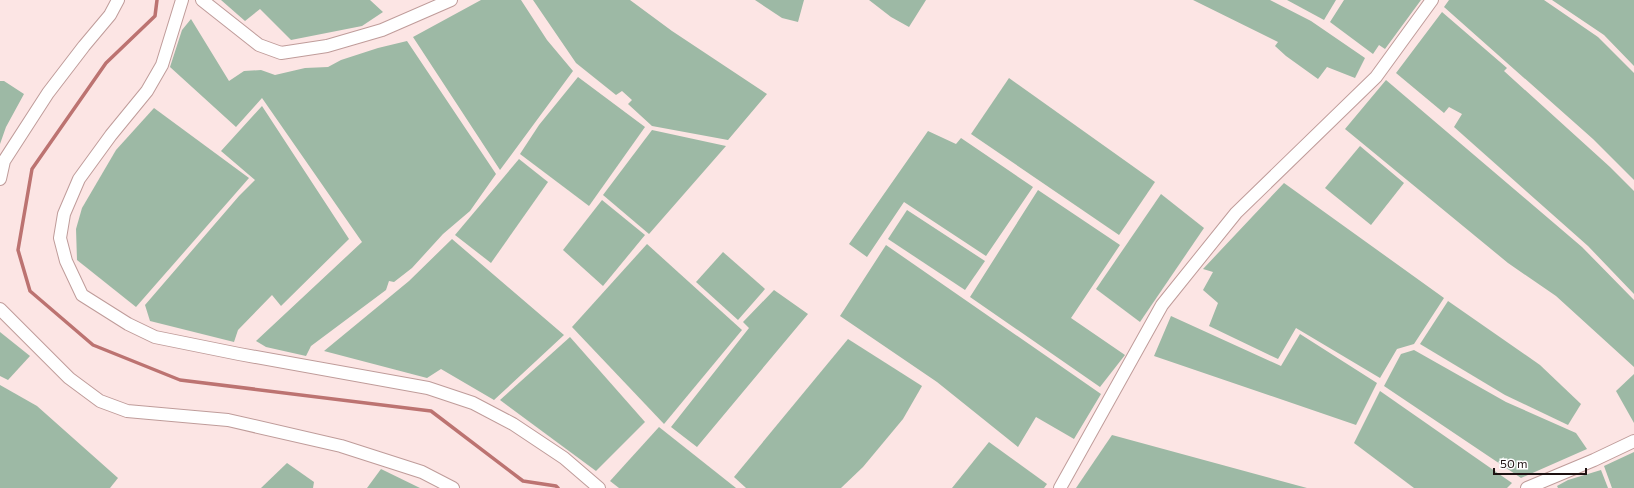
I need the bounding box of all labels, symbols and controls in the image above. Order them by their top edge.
scale bar [1494,450,1586,476]
text: 50 m [1500,456,1528,470]

